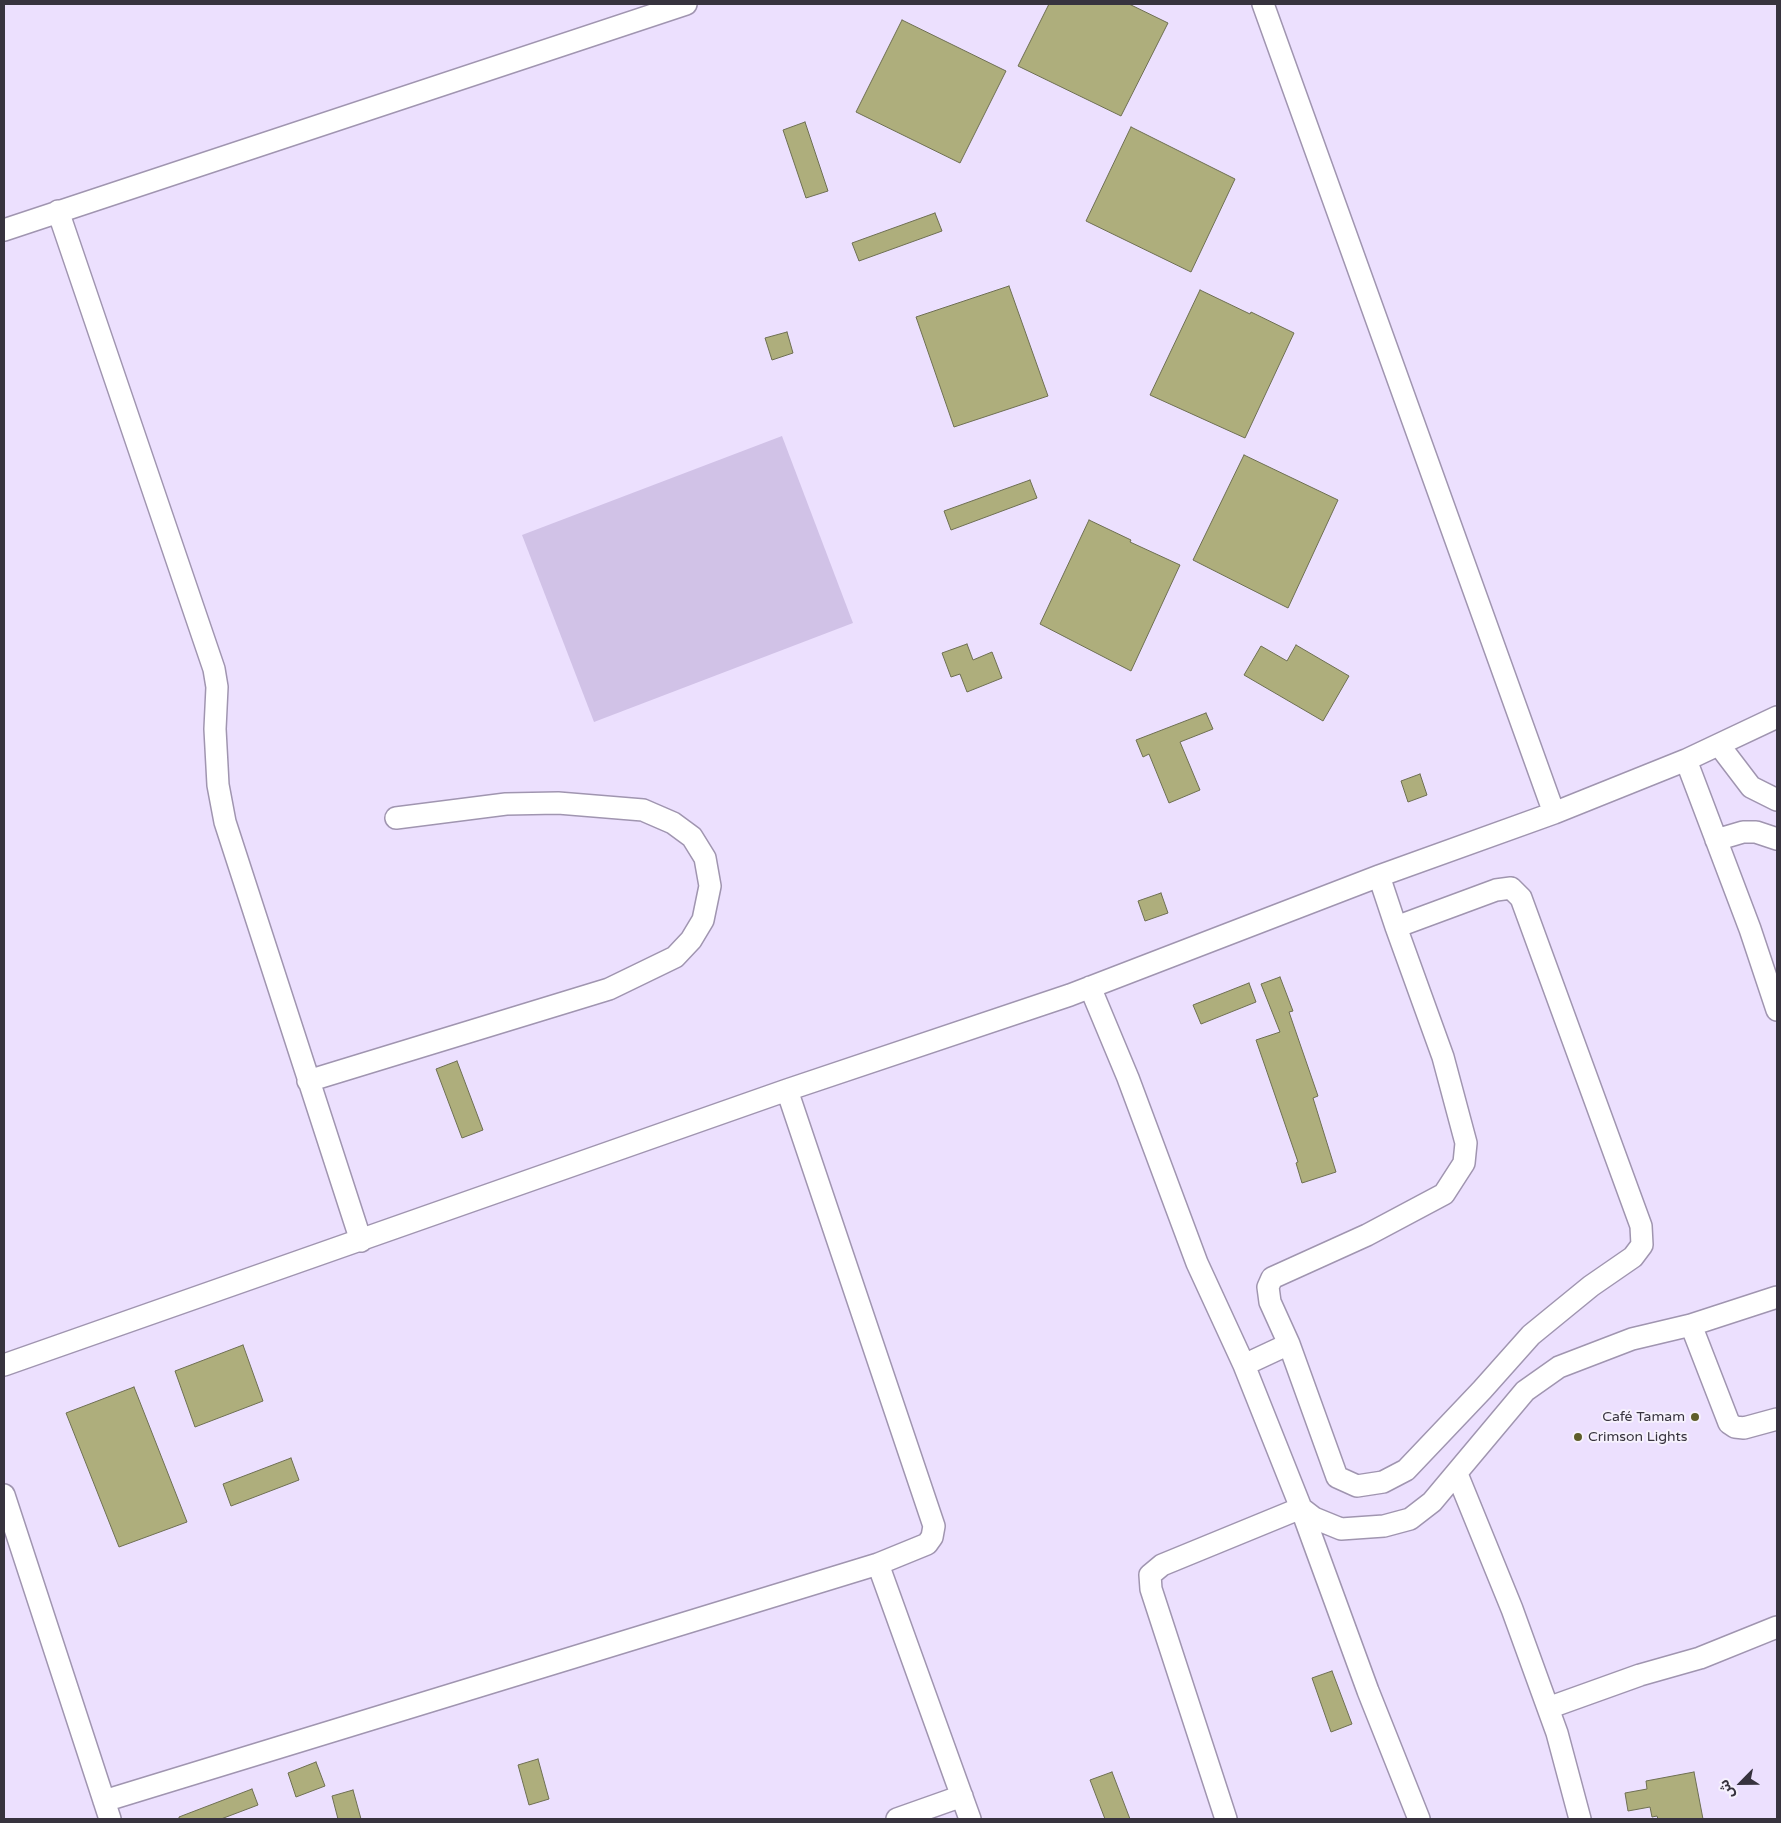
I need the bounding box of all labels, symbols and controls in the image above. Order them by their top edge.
place label: Café Tamam [1602,1409,1685,1425]
marker: Café Tamam [1689,1411,1701,1423]
place label: Crimson Lights [1588,1429,1688,1445]
marker: Crimson Lights [1572,1431,1584,1443]
north arrow [1716,1758,1766,1808]
text: ش [1715,1777,1738,1801]

